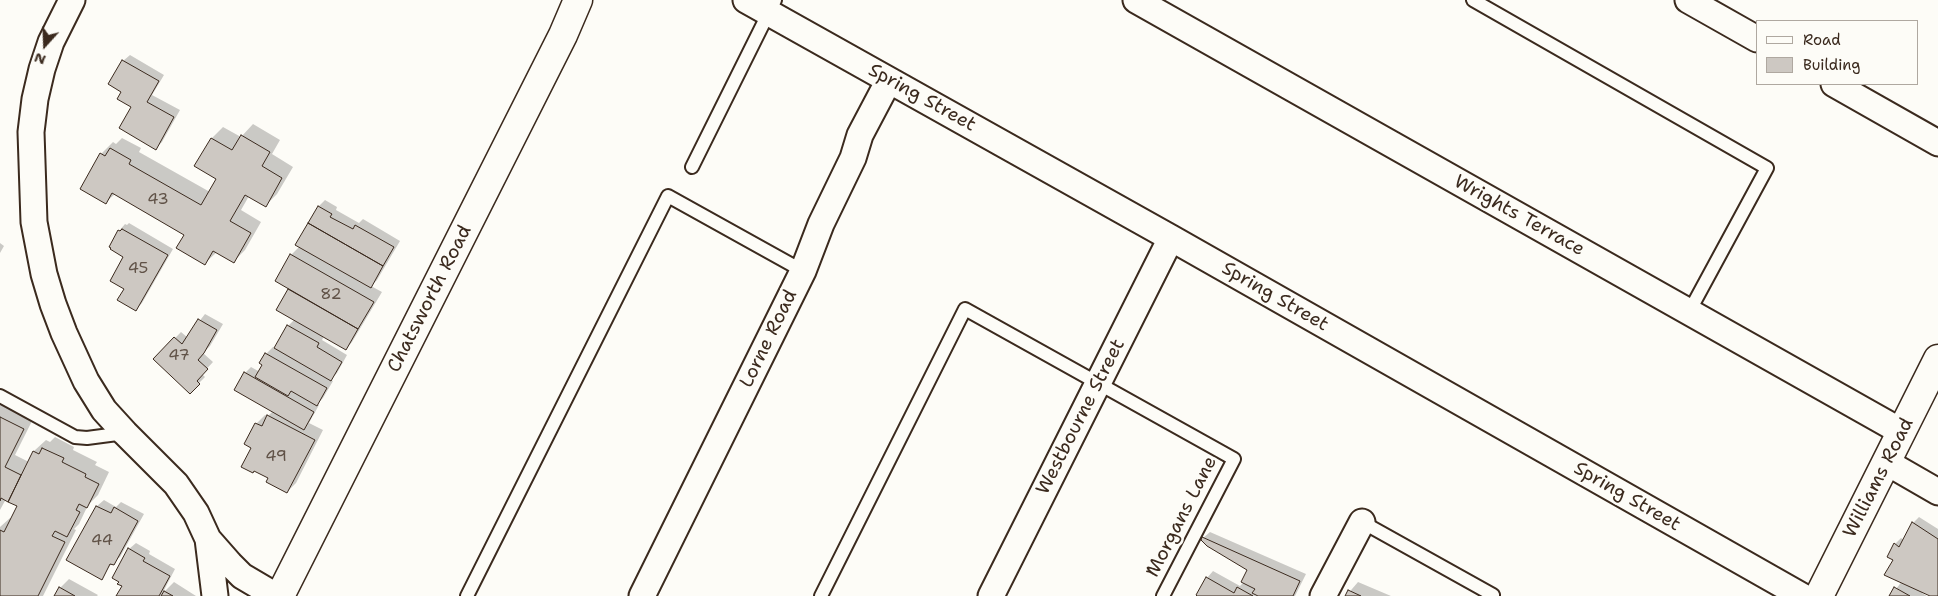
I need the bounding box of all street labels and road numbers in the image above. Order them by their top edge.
street label: Spring Street [864,59,980,137]
street label: Wrights Terrace [1450,171,1588,261]
street label: Chatsworth Road [383,222,477,376]
street label: Spring Street [1218,257,1332,337]
street label: Lorne Road [736,286,802,392]
street label: Westbourne Street [1032,335,1130,499]
street label: Williams Road [1839,414,1919,542]
street label: Morgans Lane [1142,453,1222,581]
street label: Spring Street [1570,457,1684,537]

